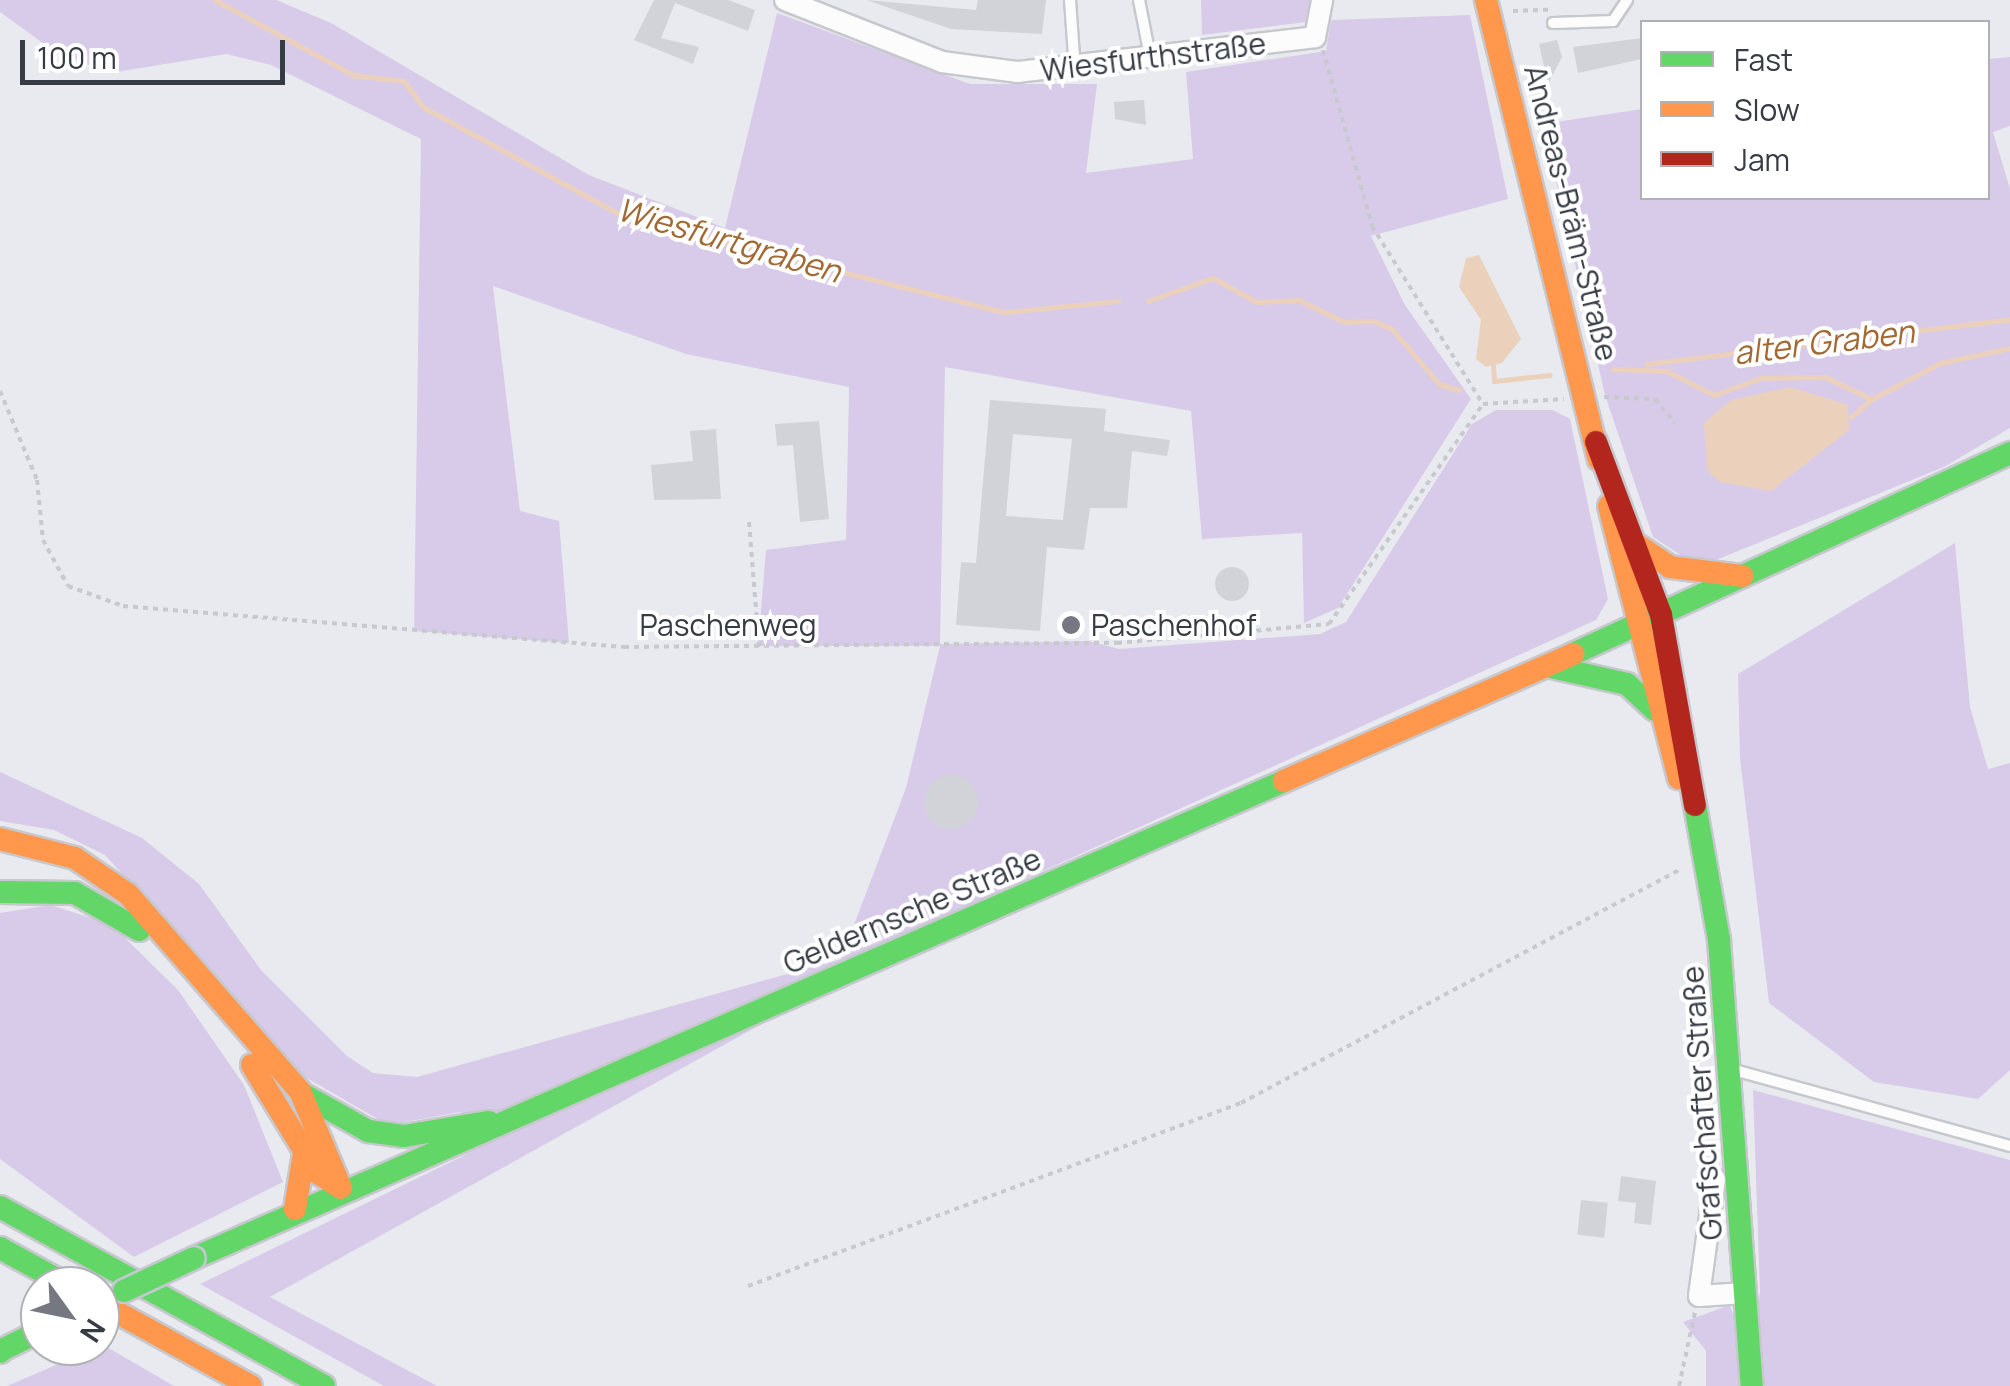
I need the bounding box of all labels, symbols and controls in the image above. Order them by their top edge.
scale bar [25,20,290,82]
legend [1640,20,1990,200]
street label: Wiesfurthstraße [1038,25,1268,89]
text: 100 m [37,37,117,78]
text: Fast [1734,39,1793,80]
street label: Andreas-Bräm-Straße [1517,61,1625,365]
text: Slow [1734,89,1800,130]
text: Jam [1734,139,1790,180]
water label: Wiesfurtgraben [613,190,845,290]
water label: alter Graben [1732,312,1916,372]
street label: Paschenweg [640,607,816,643]
place label: Paschenhof [1091,607,1256,643]
marker: Paschenhof [1060,614,1082,636]
street label: Geldernsche Straße [778,840,1046,982]
street label: Grafschafter Straße [1674,965,1730,1241]
north arrow [20,1266,120,1366]
text: N [72,1312,115,1350]

